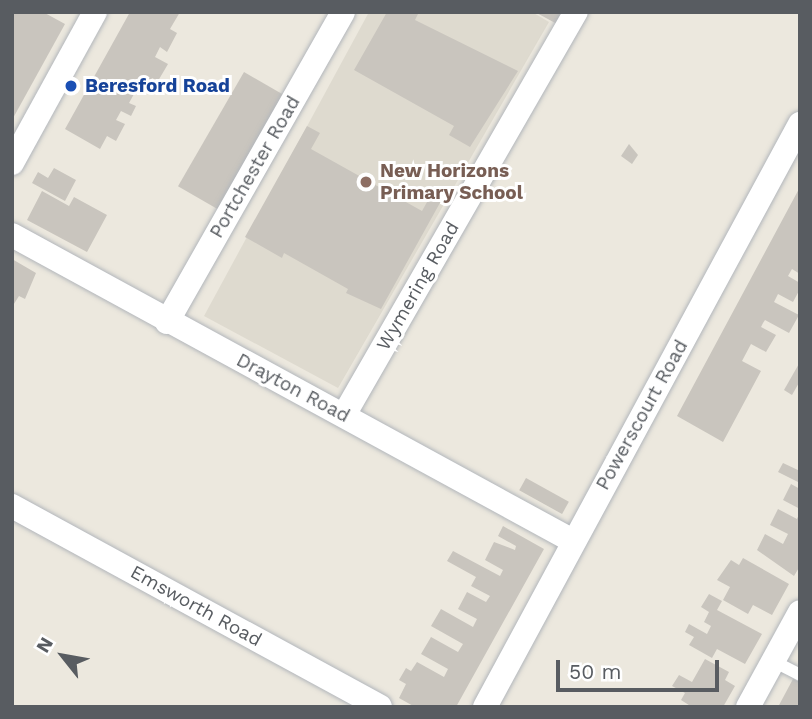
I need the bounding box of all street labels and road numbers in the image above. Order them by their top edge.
street label: Portchester Road [205,92,305,242]
street label: Wymering Road [372,218,464,354]
street label: Powerscourt Road [591,336,693,494]
street label: Drayton Road [232,349,354,427]
street label: Emsworth Road [126,561,266,651]

